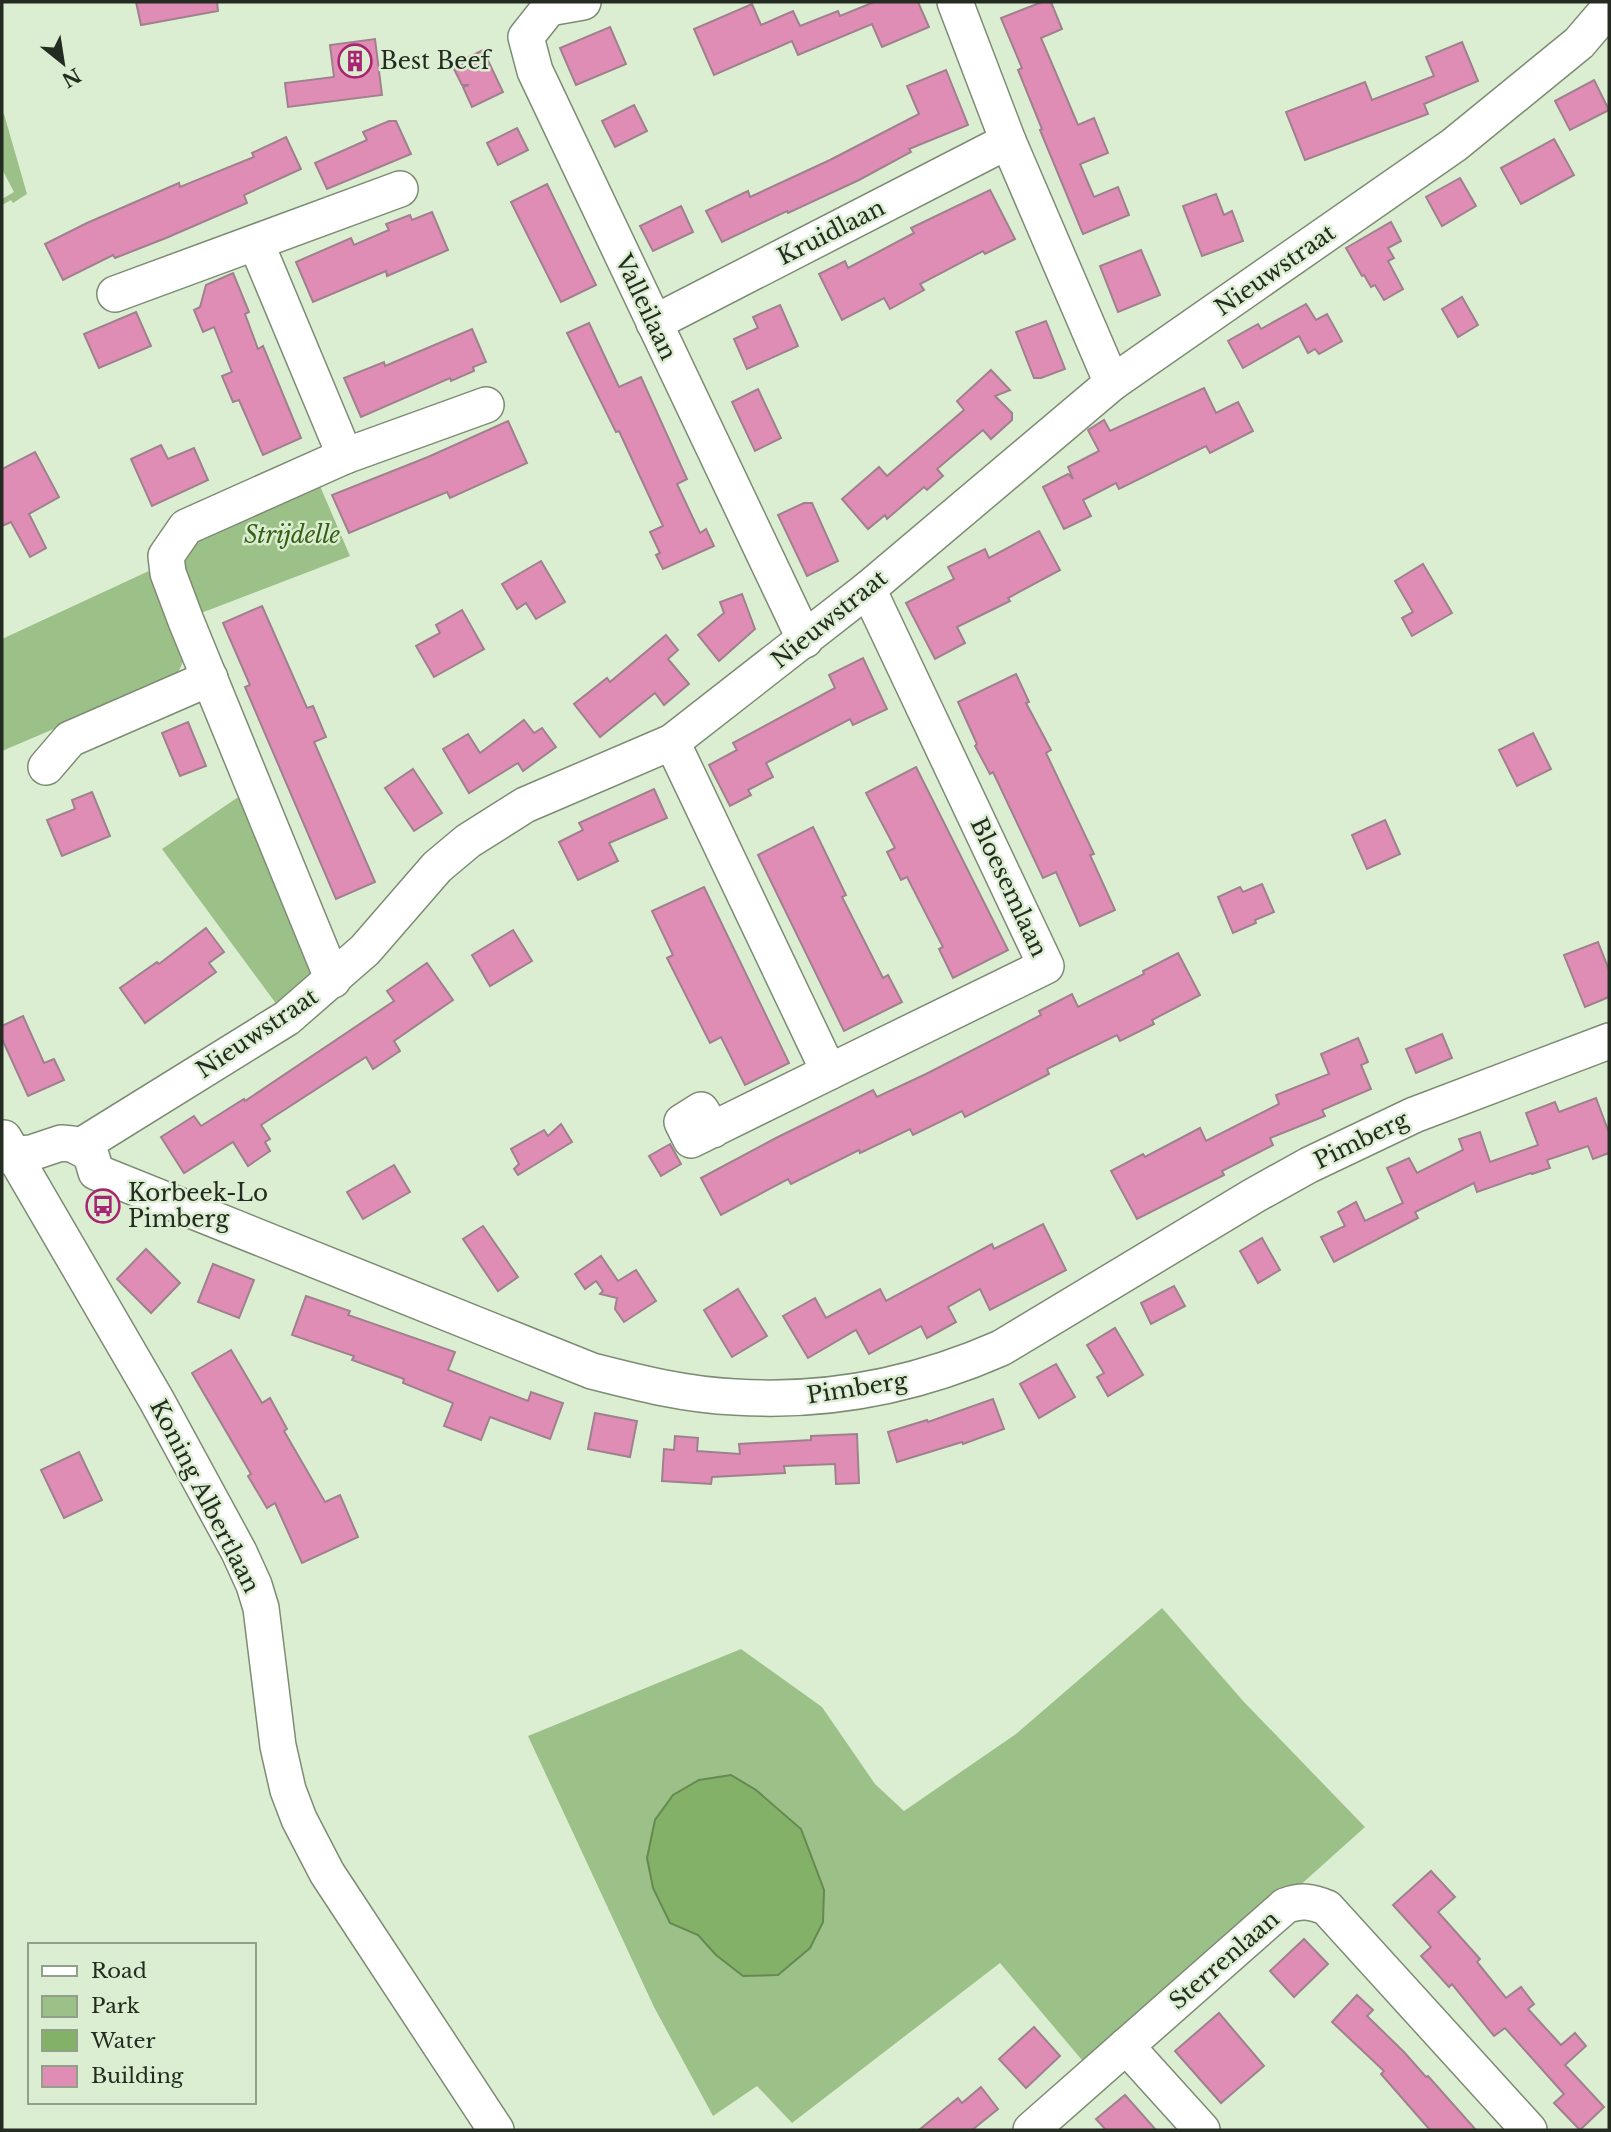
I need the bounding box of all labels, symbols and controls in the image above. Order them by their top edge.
north arrow [28,28,98,98]
building icon: Best Beef [336,42,374,80]
place label: Best Beef [380,47,493,75]
text: N [58,63,85,92]
street label: Kruidlaan [773,193,889,271]
street label: Nieuwstraat [1209,218,1341,322]
street label: Valleilaan [609,249,683,364]
park label: Strijdelle [244,521,341,549]
street label: Nieuwstraat [766,564,893,674]
street label: Bloesemlaan [965,813,1054,961]
street label: Nieuwstraat [191,982,323,1084]
street label: Pimberg [1309,1105,1413,1175]
place label: Korbeek-Lo Pimberg [128,1179,268,1233]
bus stop icon: Korbeek-Lo Pimberg [84,1187,122,1225]
street label: Pimberg [805,1366,909,1410]
street label: Koning Albertlaan [144,1395,266,1597]
street label: Sterrenlaan [1163,1905,1285,2015]
legend [28,1943,256,2104]
text: Road [91,1958,147,1984]
text: Park [91,1993,140,2019]
text: Water [90,2028,155,2054]
text: Building [91,2063,184,2089]

